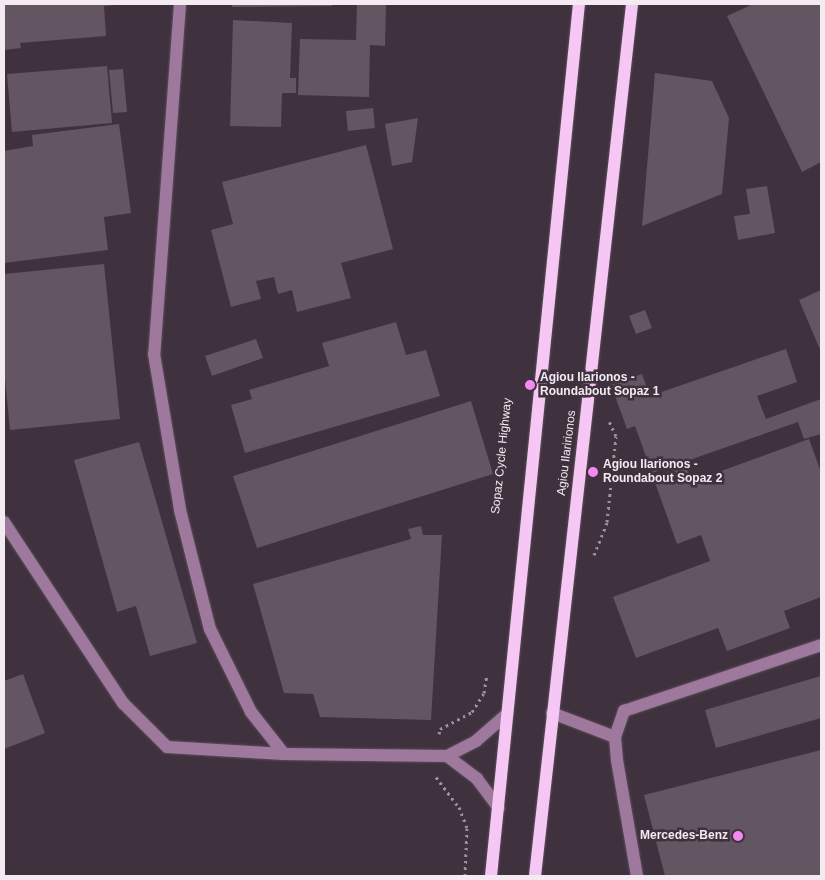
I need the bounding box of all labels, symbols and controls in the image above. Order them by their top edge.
place label: Agiou Ilarionos - Roundabout Sopaz 1 [540,371,659,399]
marker: Agiou Ilarionos - Roundabout Sopaz 1 [524,379,536,391]
street label: Sopaz Cycle Highway [489,397,515,515]
street label: Agiou Ilaririonos [555,409,579,497]
place label: Agiou Ilarionos - Roundabout Sopaz 2 [603,458,722,486]
marker: Agiou Ilarionos - Roundabout Sopaz 2 [587,466,599,478]
place label: Mercedes-Benz [640,829,728,843]
marker: Mercedes-Benz [732,830,744,842]

